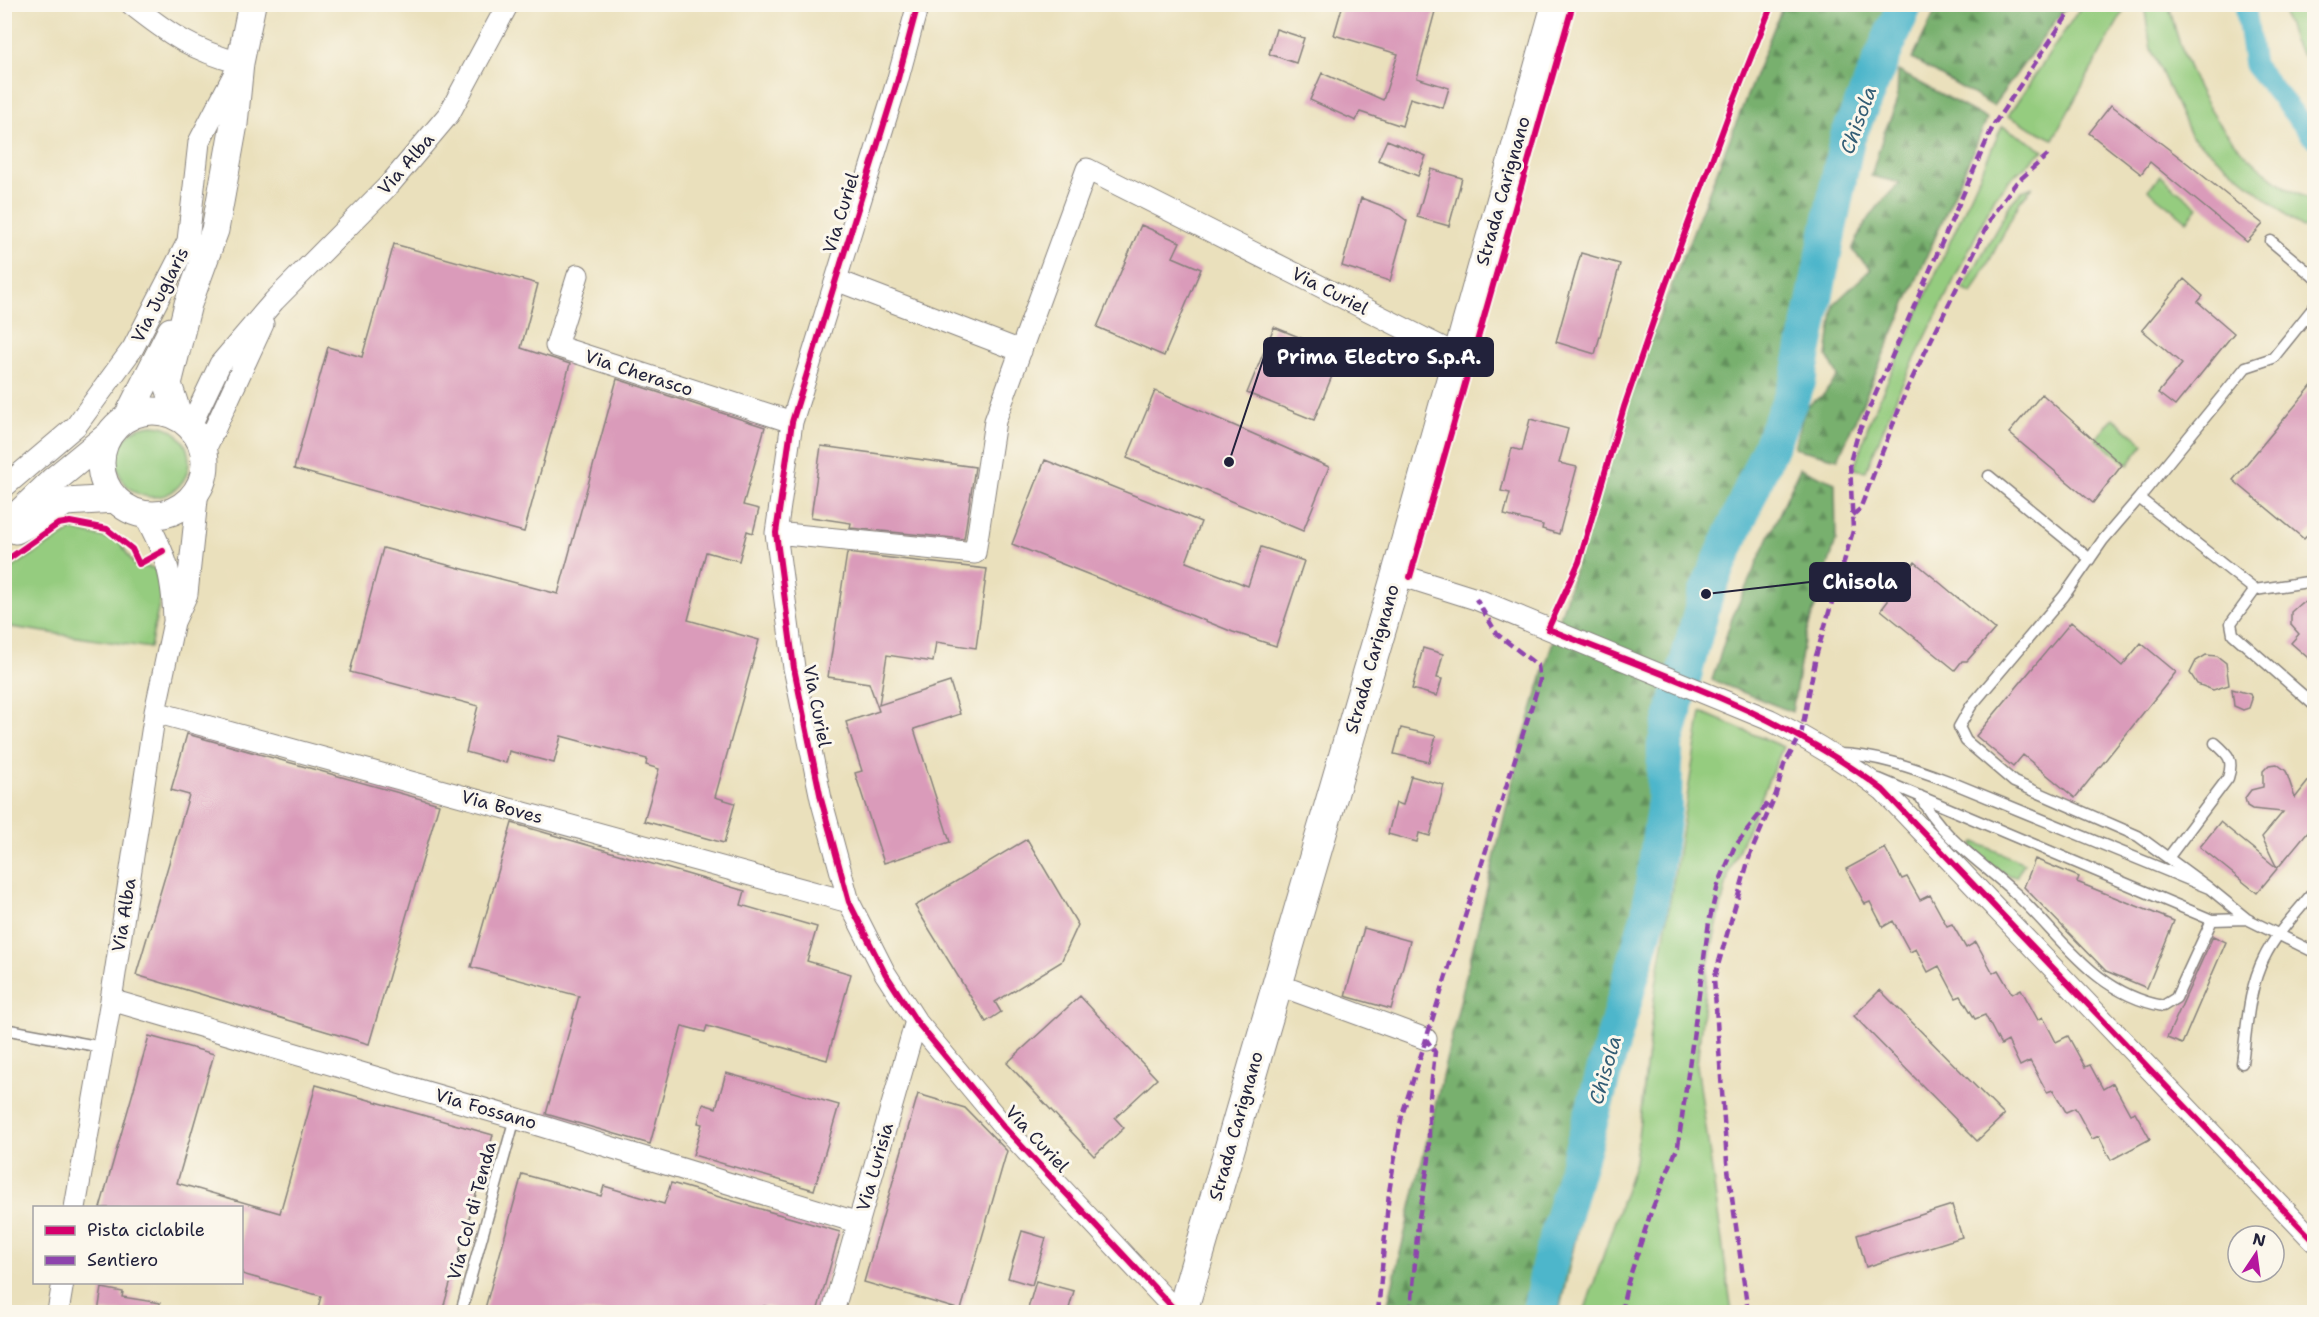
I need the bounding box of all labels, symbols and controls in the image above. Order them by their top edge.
water label: Chisola [1834,82,1882,158]
street label: Strada Carignano [1470,114,1536,268]
street label: Via Alba [372,128,440,200]
street label: Via Curiel [817,169,865,256]
street label: Via Juglaris [126,243,194,347]
street label: Via Curiel [1287,261,1373,321]
callout: Prima Electro S.p.A. [1264,338,1493,376]
street label: Via Cherasco [582,344,696,402]
text: Prima Electro S.p.A. [1277,344,1481,370]
callout: Chisola [1810,563,1910,601]
text: Chisola [1822,569,1898,595]
street label: Strada Carignano [1339,582,1405,736]
street label: Via Curiel [797,663,837,750]
street label: Via Boves [458,785,546,829]
street label: Via Alba [106,876,142,954]
water label: Chisola [1583,1032,1627,1108]
street label: Strada Carignano [1203,1049,1269,1203]
street label: Via Fossano [432,1083,540,1135]
street label: Via Curiel [1000,1100,1075,1178]
street label: Via Lurisia [851,1120,899,1214]
street label: Via Col di Tenda [442,1139,502,1283]
legend [33,1206,243,1284]
text: Pista ciclabile [87,1218,205,1242]
north arrow [2226,1224,2286,1284]
text: N [2251,1228,2268,1252]
text: Sentiero [87,1248,158,1272]

